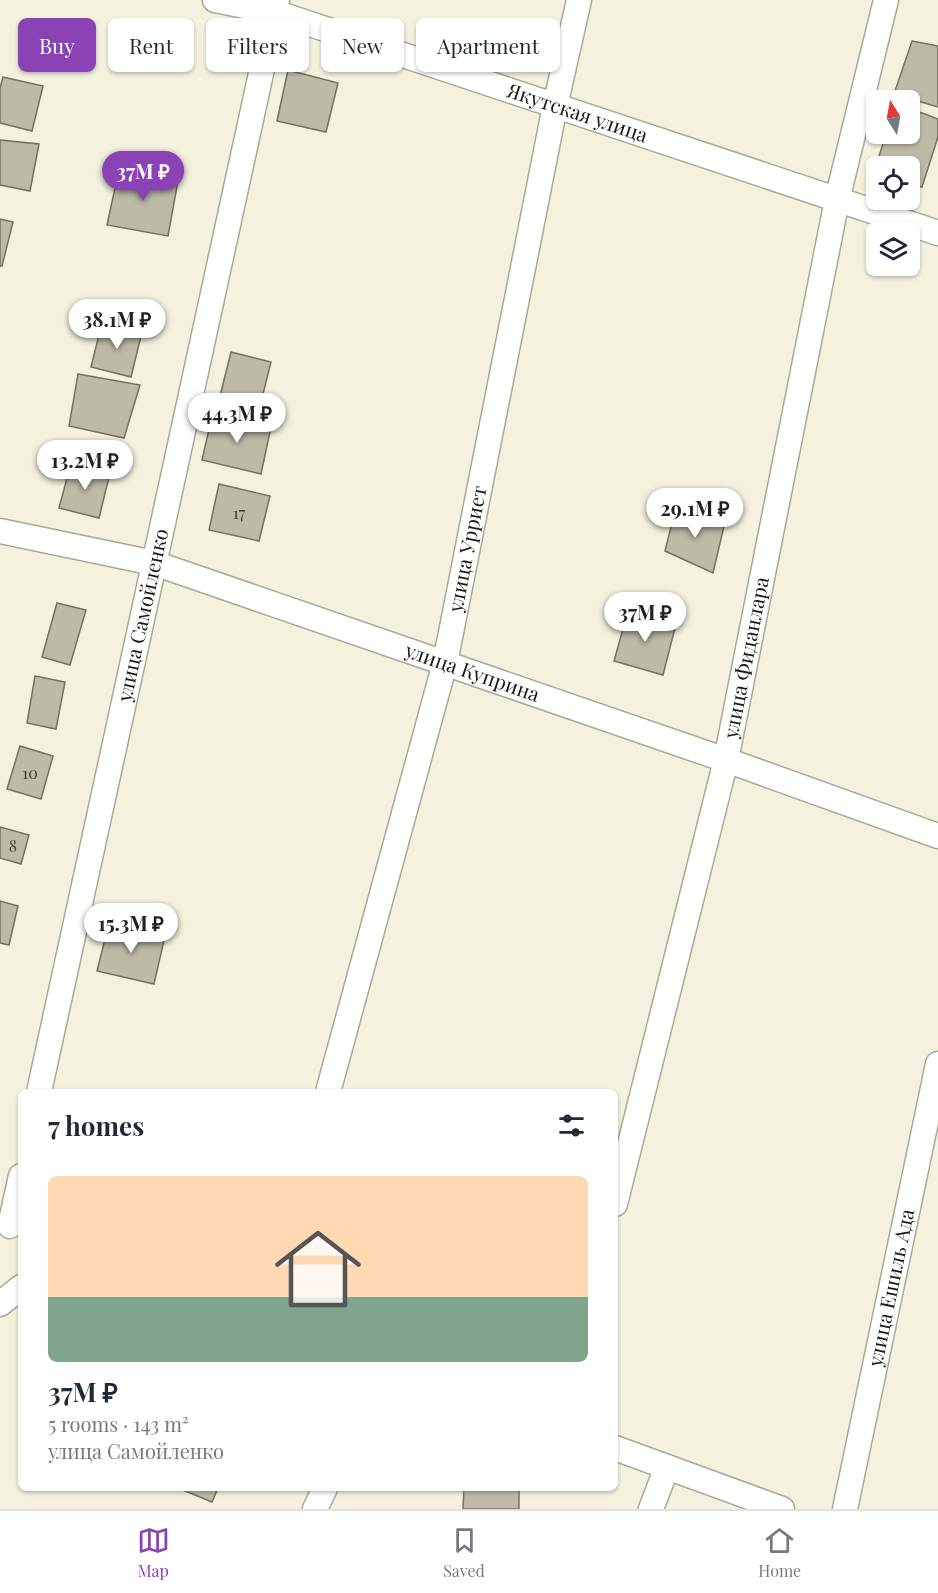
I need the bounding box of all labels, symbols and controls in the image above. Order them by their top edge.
chip: Buy [18,18,96,72]
chip: Rent [108,18,194,72]
chip: Filters [206,18,309,72]
chip: New [321,18,404,72]
chip: Apartment [416,18,560,72]
street label: Якутская улица [503,75,652,148]
north arrow [866,90,920,144]
map controls [866,90,920,276]
pin: 37M ₽ [101,151,185,202]
button: locate [866,156,920,210]
text: 37M ₽ [116,157,170,184]
button: layers [866,222,920,276]
pin: 38.1M ₽ [62,299,172,350]
text: 38.1M ₽ [83,305,151,332]
pin: 44.3M ₽ [182,393,292,444]
text: 44.3M ₽ [202,399,272,426]
pin: 13.2M ₽ [30,440,140,491]
text: 13.2M ₽ [51,446,119,473]
street label: улица Урриет [440,483,492,615]
pin: 29.1M ₽ [640,488,750,539]
text: 29.1M ₽ [660,494,730,521]
house number: 17 [233,502,246,523]
street label: улица Самойленко [109,526,173,705]
street label: улица Фиданлара [715,574,774,741]
pin: 37M ₽ [603,592,687,643]
text: 37M ₽ [618,598,672,625]
street label: улица Куприна [401,635,544,707]
house number: 10 [22,762,38,783]
house number: 8 [9,835,17,856]
pin: 15.3M ₽ [76,903,186,954]
text: 15.3M ₽ [98,909,164,936]
text: 7 homes [48,1108,144,1143]
icon: filters [555,1109,588,1142]
street label: улица Ешиль Ада [860,1206,919,1370]
icon: home [264,1215,372,1323]
text: 37M ₽ [48,1374,118,1409]
text: 5 rooms · 143 m² [48,1410,189,1437]
text: улица Самойленко [48,1437,224,1464]
tab: Map [137,1524,170,1581]
tab: Saved [443,1524,485,1581]
tab: Home [758,1524,801,1581]

